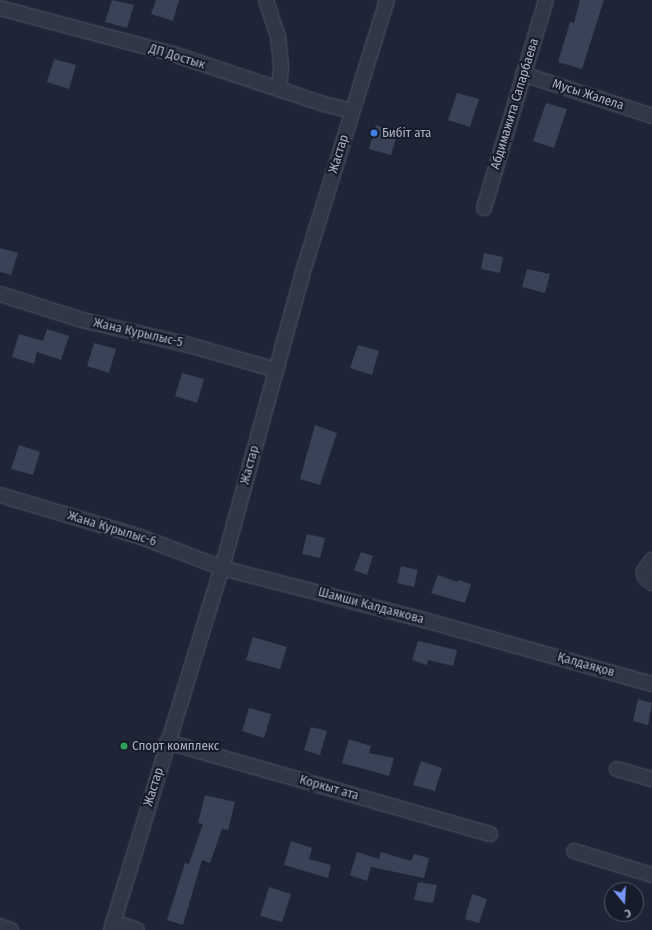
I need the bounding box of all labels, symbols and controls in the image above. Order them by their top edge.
street label: Абдимажита Сапарбаева [488,37,542,171]
street label: ДП Достык [147,41,207,73]
street label: Мусы Жалела [550,76,626,114]
place label: Бибіт ата [382,125,431,141]
marker: Бибіт ата [369,128,379,138]
street label: Жастар [326,133,352,175]
street label: Жана Курылыс-5 [92,315,184,351]
street label: Жастар [237,444,263,486]
street label: Жана Курылыс-6 [66,508,158,550]
street label: Шамши Калдаякова [316,584,426,628]
street label: Қалдаяқов [556,649,616,681]
place label: Спорт комплекс [132,738,219,754]
marker: Спорт комплекс [119,741,129,751]
street label: Жастар [141,766,167,808]
street label: Коркыт ата [298,772,360,804]
north arrow [604,882,644,922]
text: С [623,906,632,920]

